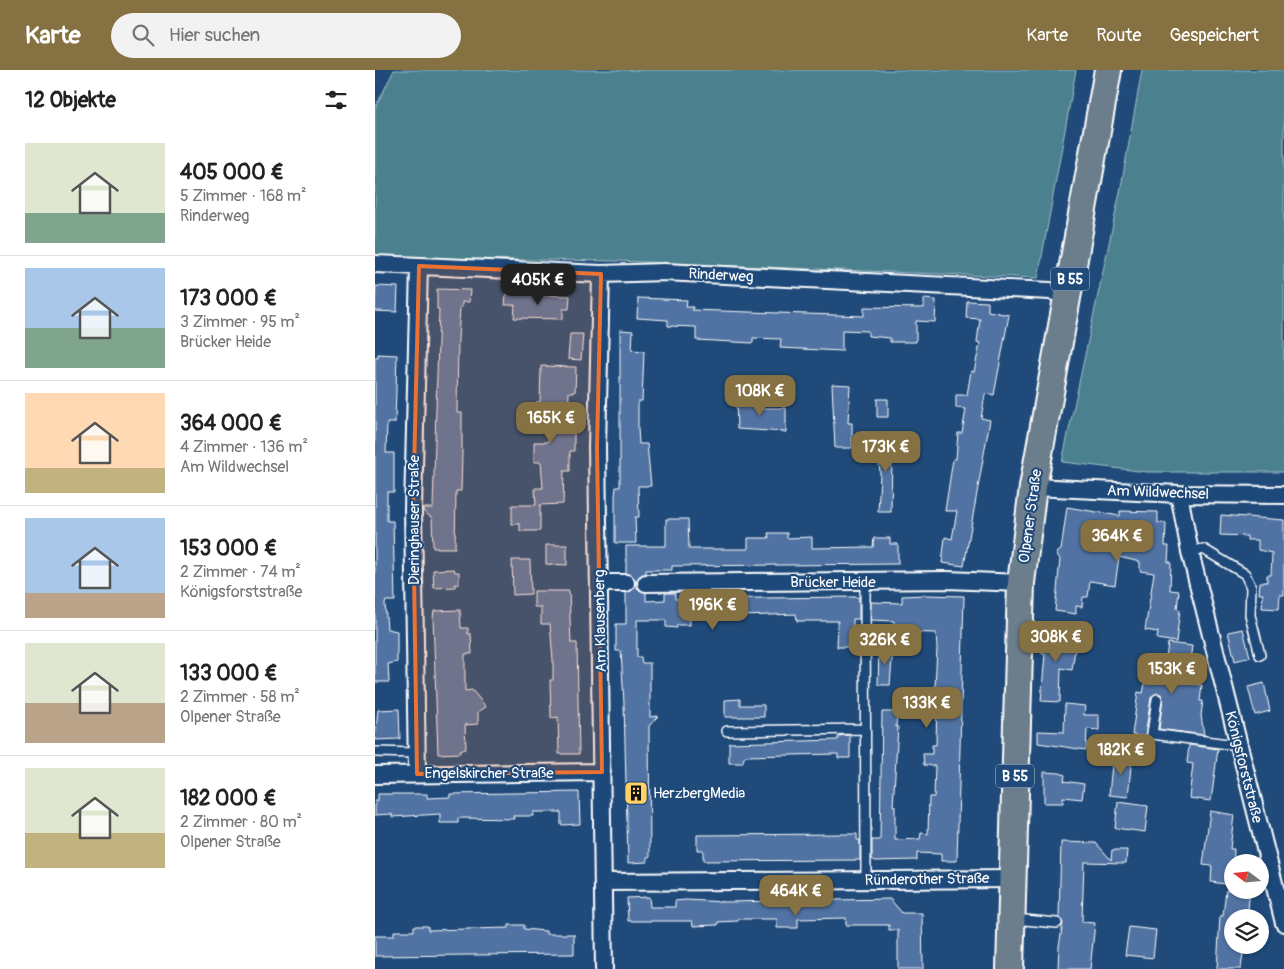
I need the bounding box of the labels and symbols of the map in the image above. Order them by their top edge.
pin: 405K € [497,264,579,306]
street label: Rinderweg [688,264,754,287]
road number: B 55 [1051,268,1089,290]
pin: 108K € [719,374,801,417]
pin: 165K € [510,402,592,444]
pin: 173K € [845,430,927,473]
street label: Dieringhauser Straße [405,454,424,585]
street label: Olpener Straße [1015,467,1047,564]
street label: Am Wildwechsel [1107,481,1209,504]
pin: 364K € [1076,520,1158,562]
street label: Am Klausenberg [590,569,611,673]
street label: Brücker Heide [790,573,876,592]
pin: 196K € [672,588,754,631]
pin: 308K € [1015,620,1097,663]
pin: 326K € [844,624,926,666]
pin: 153K € [1131,652,1213,695]
pin: 133K € [886,686,968,729]
street label: Königsforststraße [1220,709,1267,826]
pin: 182K € [1080,734,1162,776]
street label: Engelskircher Straße [424,764,554,783]
road number: B 55 [996,764,1034,788]
building icon: HerzbergMedia [623,780,649,806]
place label: HerzbergMedia [653,784,745,803]
north arrow [1224,854,1269,899]
street label: Ründerother Straße [864,869,990,890]
pin: 464K € [755,874,837,917]

